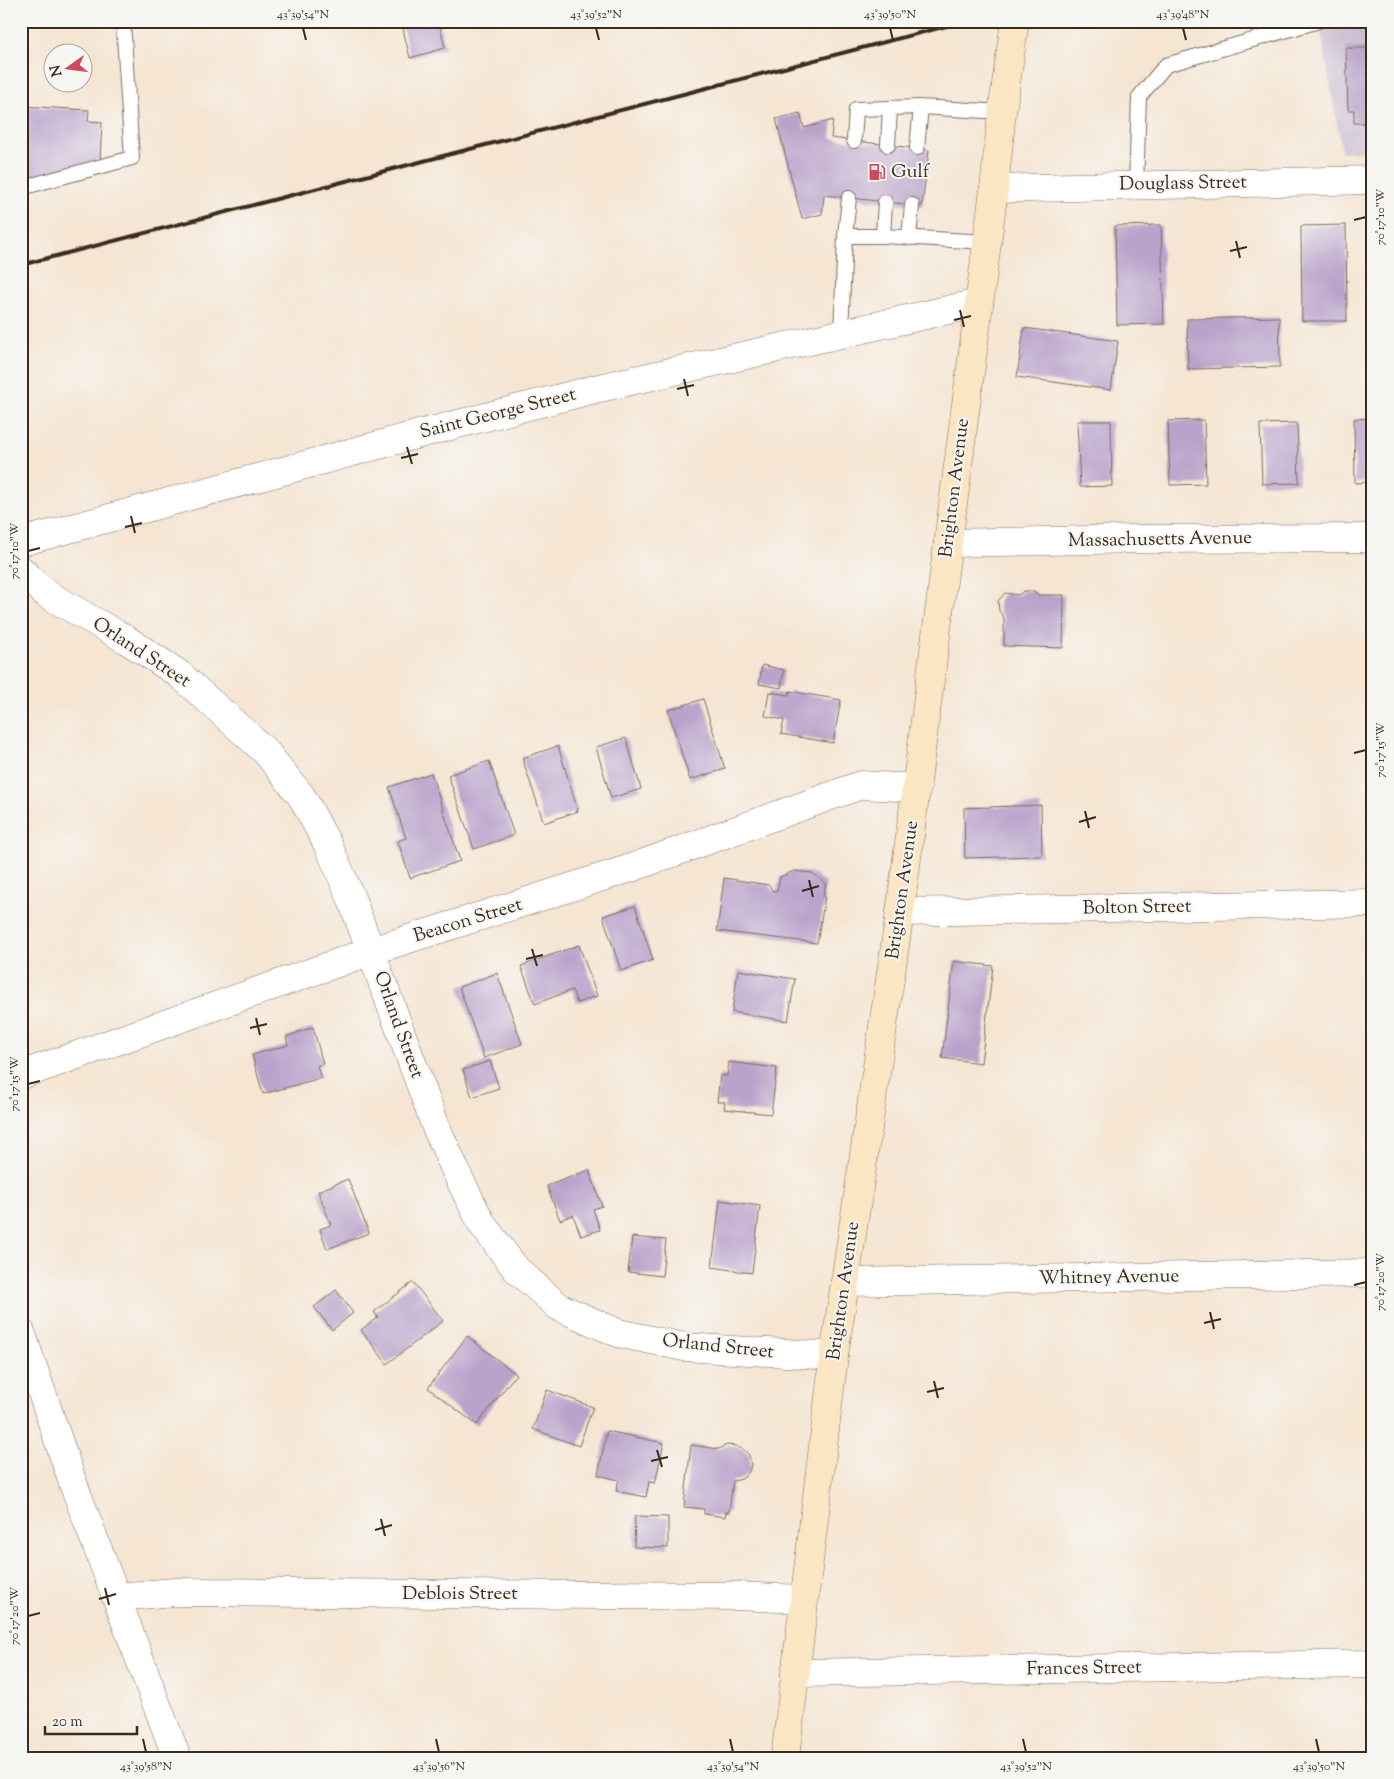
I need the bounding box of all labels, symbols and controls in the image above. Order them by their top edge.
text: 43°39'54"N [277,6,329,24]
text: 43°39'52"N [570,6,622,24]
text: 43°39'50"N [864,6,916,24]
text: 43°39'48"N [1157,6,1210,24]
north arrow [42,42,92,92]
text: N [46,63,68,79]
place label: Gulf [891,159,931,186]
fuel station icon: Gulf [867,162,887,182]
street label: Douglass Street [1119,169,1248,199]
text: 70°17'10"W [1372,188,1390,245]
street label: Saint George Street [417,381,579,446]
street label: Brighton Avenue [933,417,977,559]
text: 70°17'10"W [6,522,24,579]
street label: Massachusetts Avenue [1068,525,1252,555]
street label: Orland Street [87,611,196,695]
text: 70°17'15"W [1372,722,1390,777]
street label: Brighton Avenue [880,819,926,961]
street label: Beacon Street [410,891,526,950]
street label: Bolton Street [1082,894,1192,922]
street label: Orland Street [366,968,430,1083]
text: 70°17'15"W [6,1056,24,1111]
street label: Brighton Avenue [821,1220,867,1362]
text: 70°17'20"W [1372,1252,1390,1311]
street label: Whitney Avenue [1038,1263,1180,1293]
street label: Orland Street [661,1328,776,1366]
street label: Deblois Street [402,1581,518,1608]
text: 70°17'20"W [6,1586,24,1645]
street label: Frances Street [1026,1654,1142,1684]
scale bar [45,1704,138,1736]
text: 20 m [52,1712,83,1733]
text: 43°39'58"N [120,1758,172,1776]
text: 43°39'56"N [413,1758,465,1776]
text: 43°39'54"N [707,1758,759,1776]
text: 43°39'52"N [1000,1758,1052,1776]
text: 43°39'50"N [1293,1758,1345,1776]

